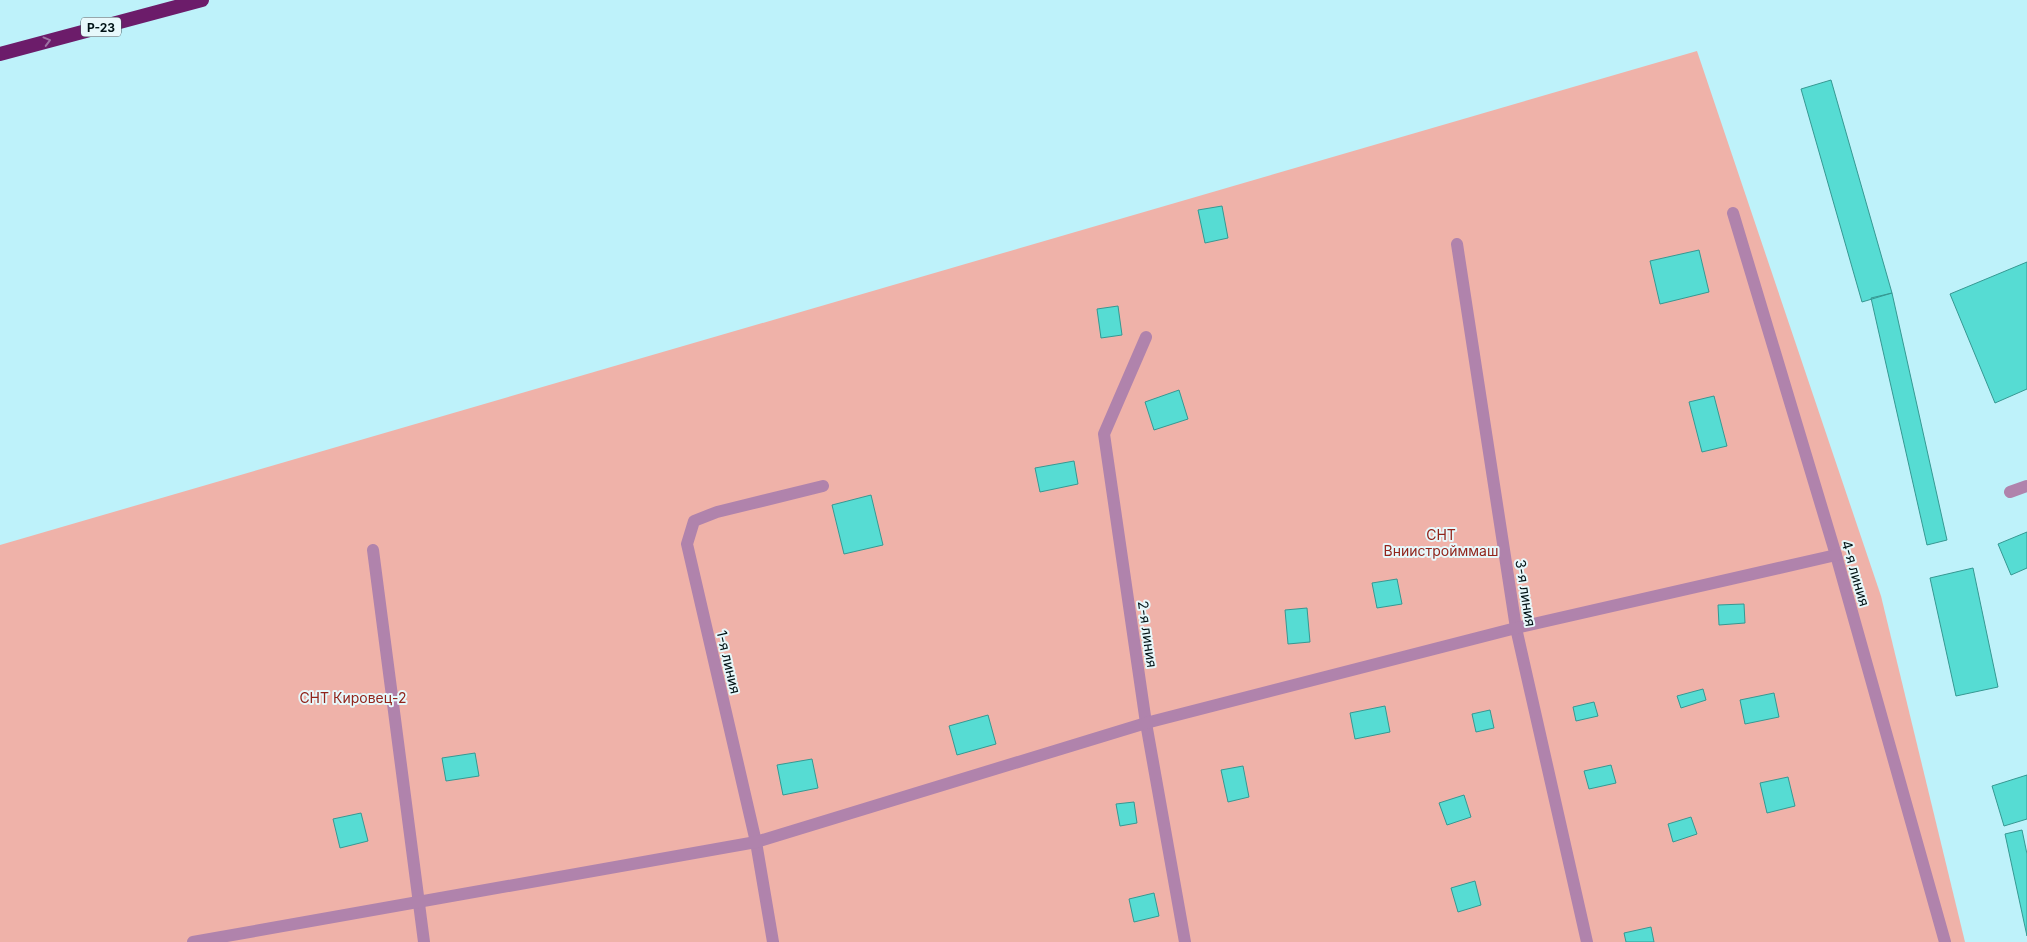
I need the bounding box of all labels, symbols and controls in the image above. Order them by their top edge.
road number: Р-23 [81,18,121,36]
one-way arrow [43,36,52,47]
park label: СНТ Вниистройммаш [1384,526,1498,559]
street label: 4-я линия [1838,538,1874,608]
street label: 3-я линия [1512,558,1540,628]
street label: 2-я линия [1135,599,1161,669]
street label: 1-я линия [713,629,745,695]
park label: СНТ Кировец-2 [299,689,407,706]

